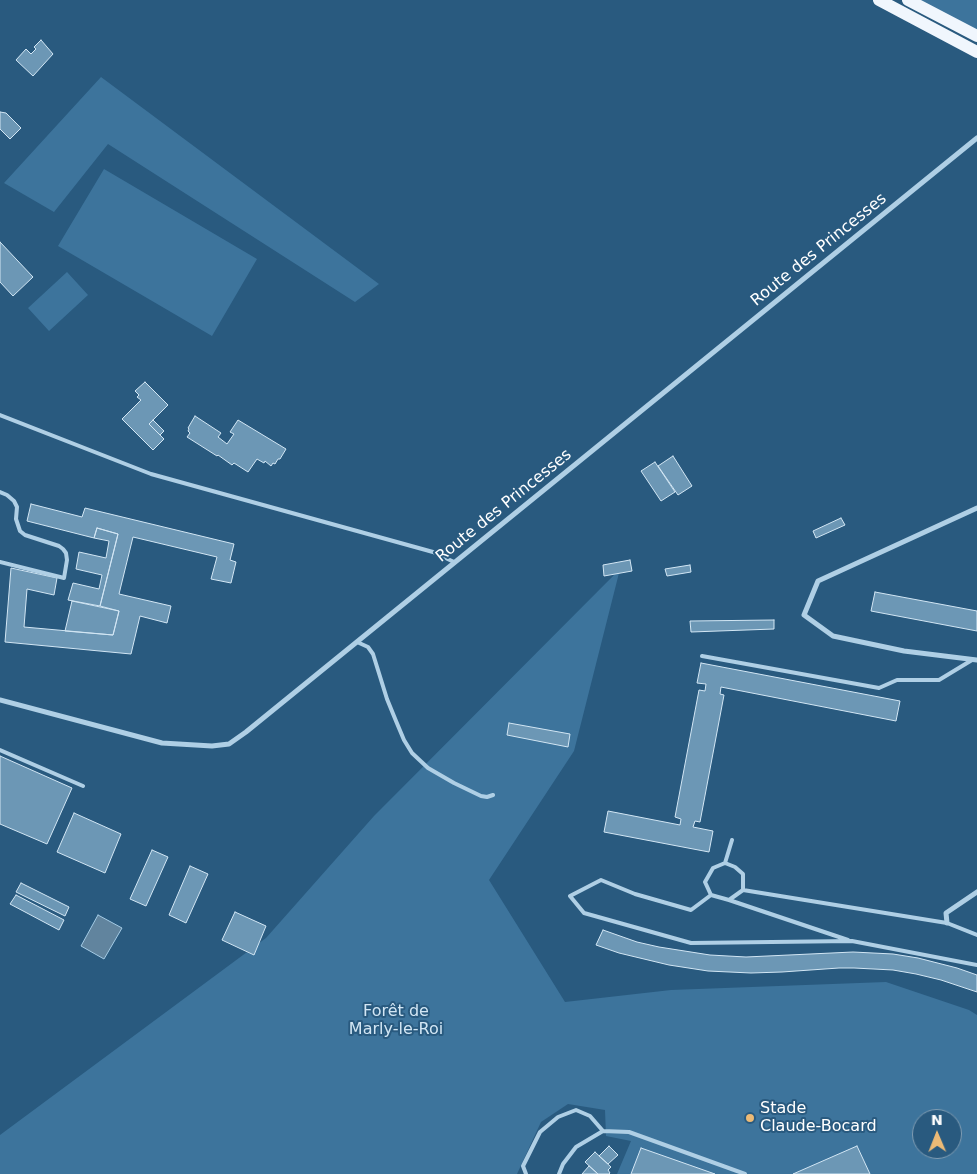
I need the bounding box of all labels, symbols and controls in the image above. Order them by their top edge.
street label: Route des Princesses [747,189,891,311]
street label: Route des Princesses [432,445,576,567]
park label: Forêt de Marly-le-Roi [349,1002,443,1040]
place label: Stade Claude-Bocard [760,1099,877,1137]
north arrow [912,1109,962,1159]
marker: Stade Claude-Bocard [744,1112,756,1124]
text: N [931,1112,943,1128]

